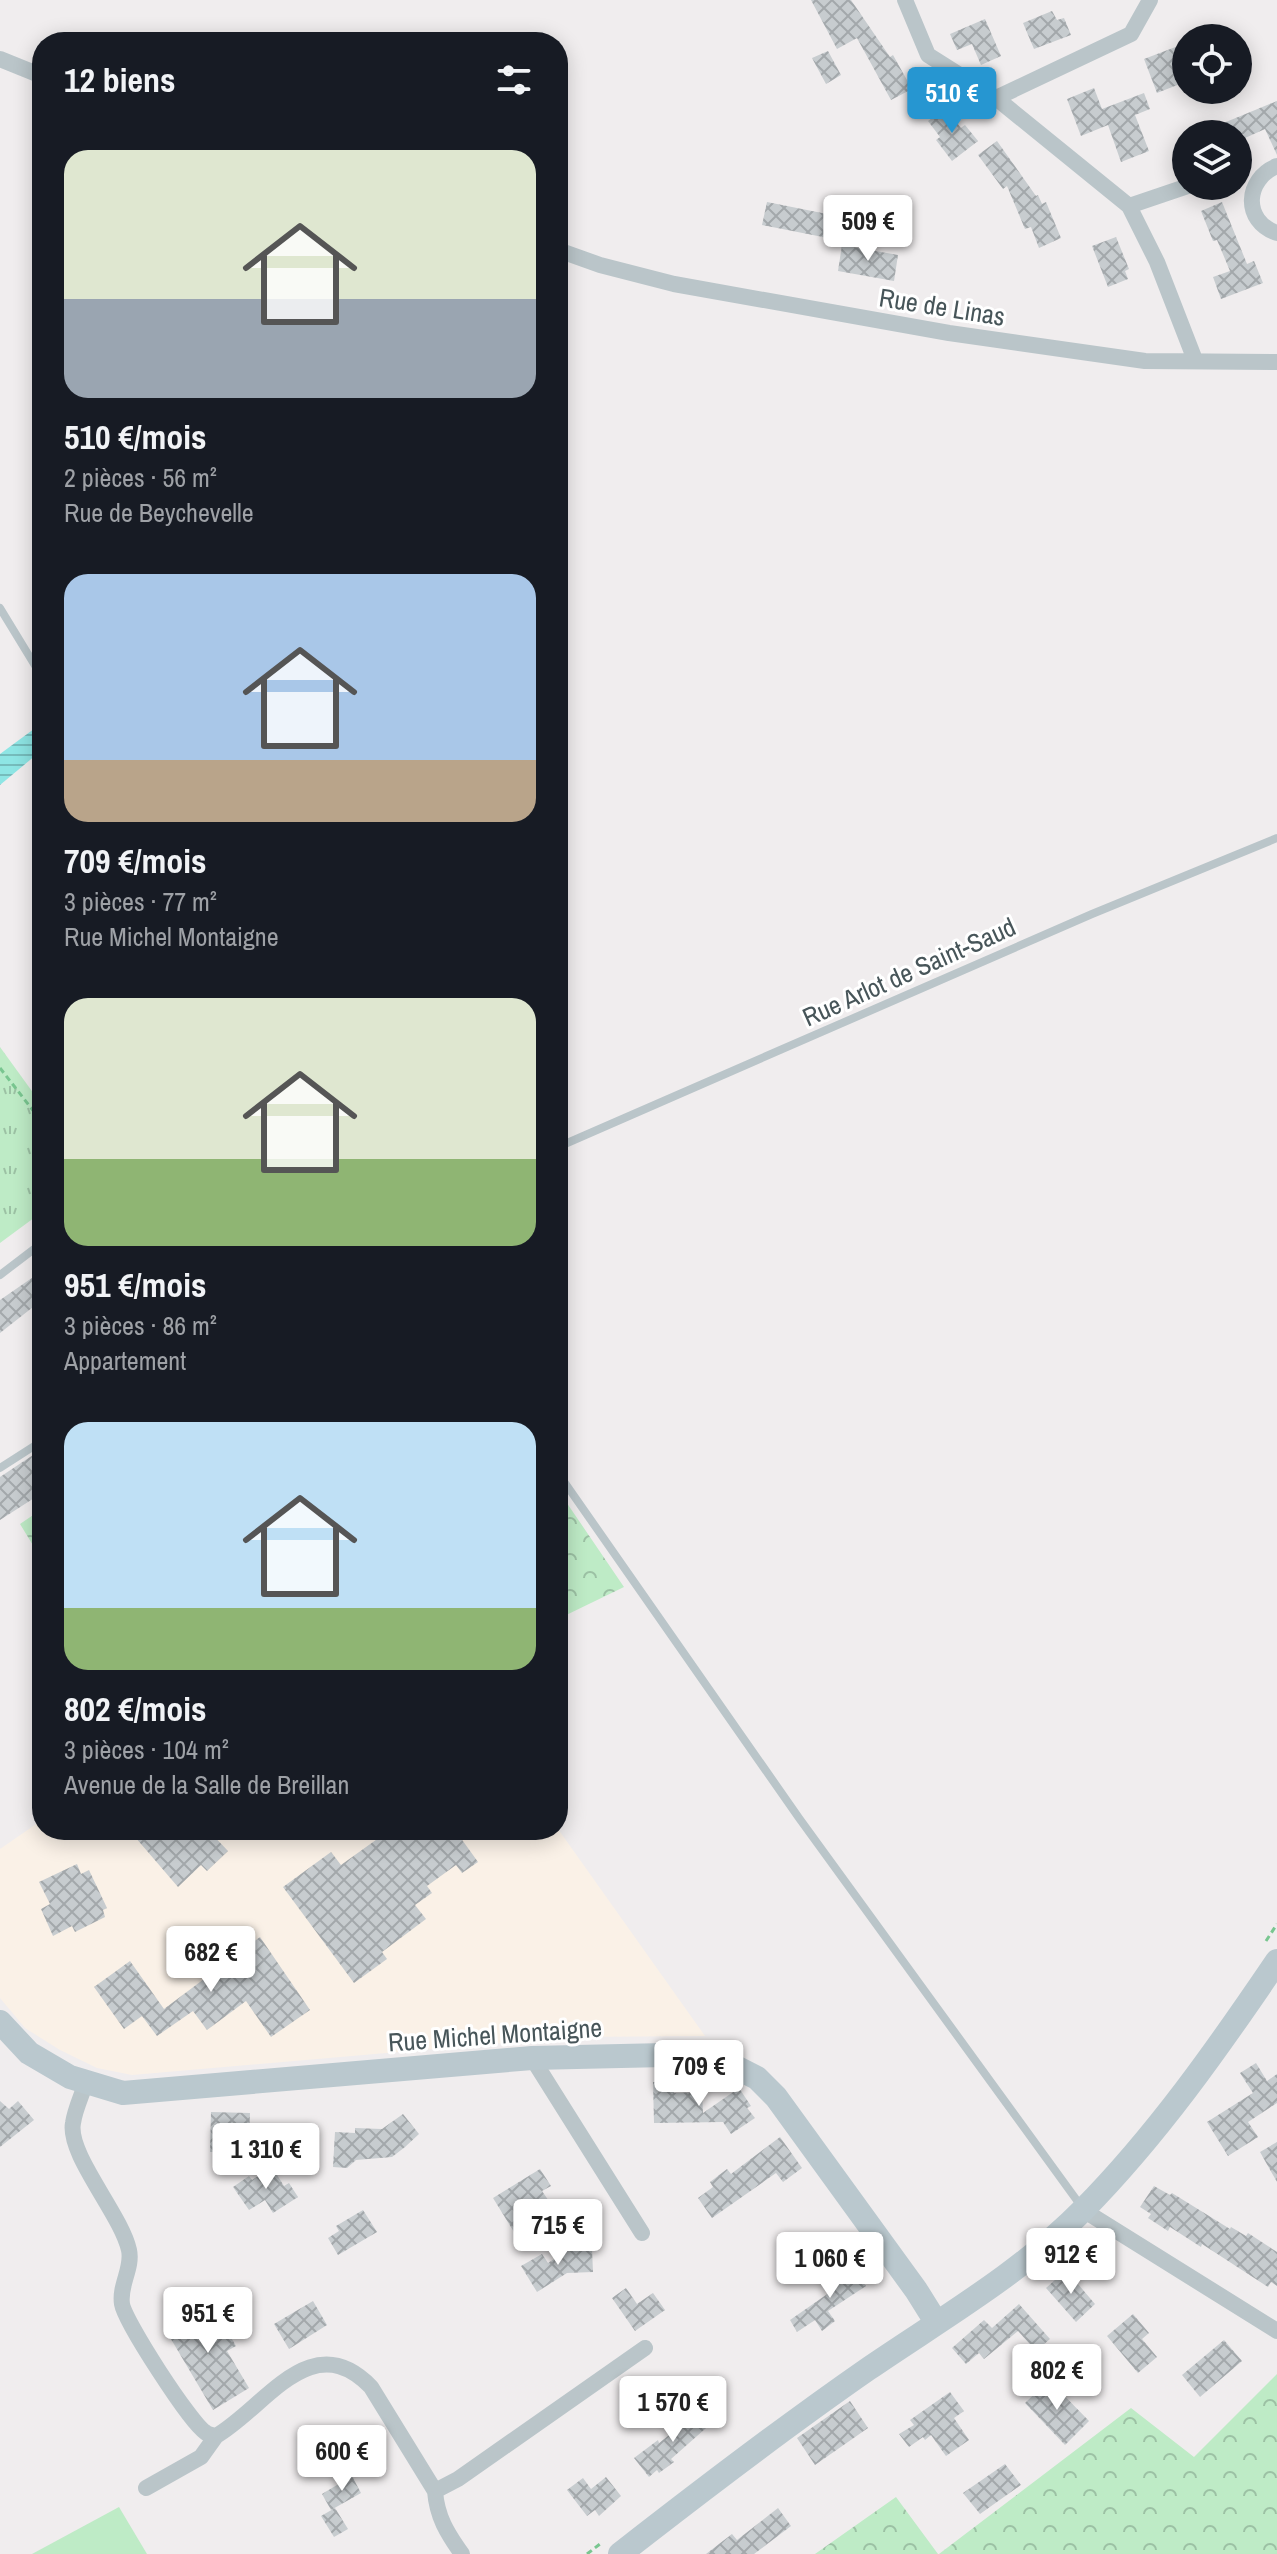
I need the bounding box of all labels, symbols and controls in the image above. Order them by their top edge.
map controls [1172,24,1252,200]
button: locate [1172,24,1252,104]
text: 12 biens [64,57,176,103]
icon: filters [492,58,536,102]
pin: 510 € [896,67,1008,135]
text: 510 € [925,75,979,110]
button: layers [1172,120,1252,200]
pin: 509 € [812,195,924,263]
icon: home [228,202,372,346]
text: 509 € [841,203,895,238]
street label: Rue de Linas [877,279,1007,334]
text: 510 €/mois [64,414,207,460]
text: 2 pièces · 56 m² [64,460,217,495]
text: Rue de Beychevelle [64,495,254,530]
icon: home [228,626,372,770]
text: 709 €/mois [64,838,207,884]
text: 3 pièces · 77 m² [64,884,217,919]
street label: Rue Arlot de Saint-Saud [797,909,1021,1034]
text: Rue Michel Montaigne [64,919,279,954]
icon: home [228,1050,372,1194]
text: 951 €/mois [64,1262,207,1308]
text: 3 pièces · 86 m² [64,1308,217,1343]
text: Appartement [64,1343,186,1378]
icon: home [228,1474,372,1618]
text: 802 €/mois [64,1686,207,1732]
text: 3 pièces · 104 m² [64,1732,229,1767]
text: Avenue de la Salle de Breillan [64,1767,349,1802]
pin: 682 € [155,1926,267,1994]
text: 682 € [184,1934,238,1969]
street label: Rue Michel Montaigne [387,2010,603,2059]
pin: 709 € [643,2040,755,2108]
text: 709 € [672,2048,726,2083]
pin: 1 310 € [192,2123,340,2191]
text: 1 310 € [230,2131,302,2166]
pin: 715 € [502,2199,614,2267]
text: 715 € [531,2207,585,2242]
pin: 912 € [1015,2228,1127,2296]
pin: 1 060 € [756,2232,904,2300]
text: 912 € [1044,2236,1098,2271]
text: 1 060 € [794,2240,866,2275]
pin: 951 € [152,2287,264,2355]
text: 951 € [181,2295,235,2330]
pin: 802 € [1001,2344,1113,2412]
text: 802 € [1030,2352,1084,2387]
pin: 1 570 € [599,2376,747,2444]
text: 1 570 € [637,2384,709,2419]
pin: 600 € [286,2425,398,2493]
text: 600 € [315,2433,369,2468]

